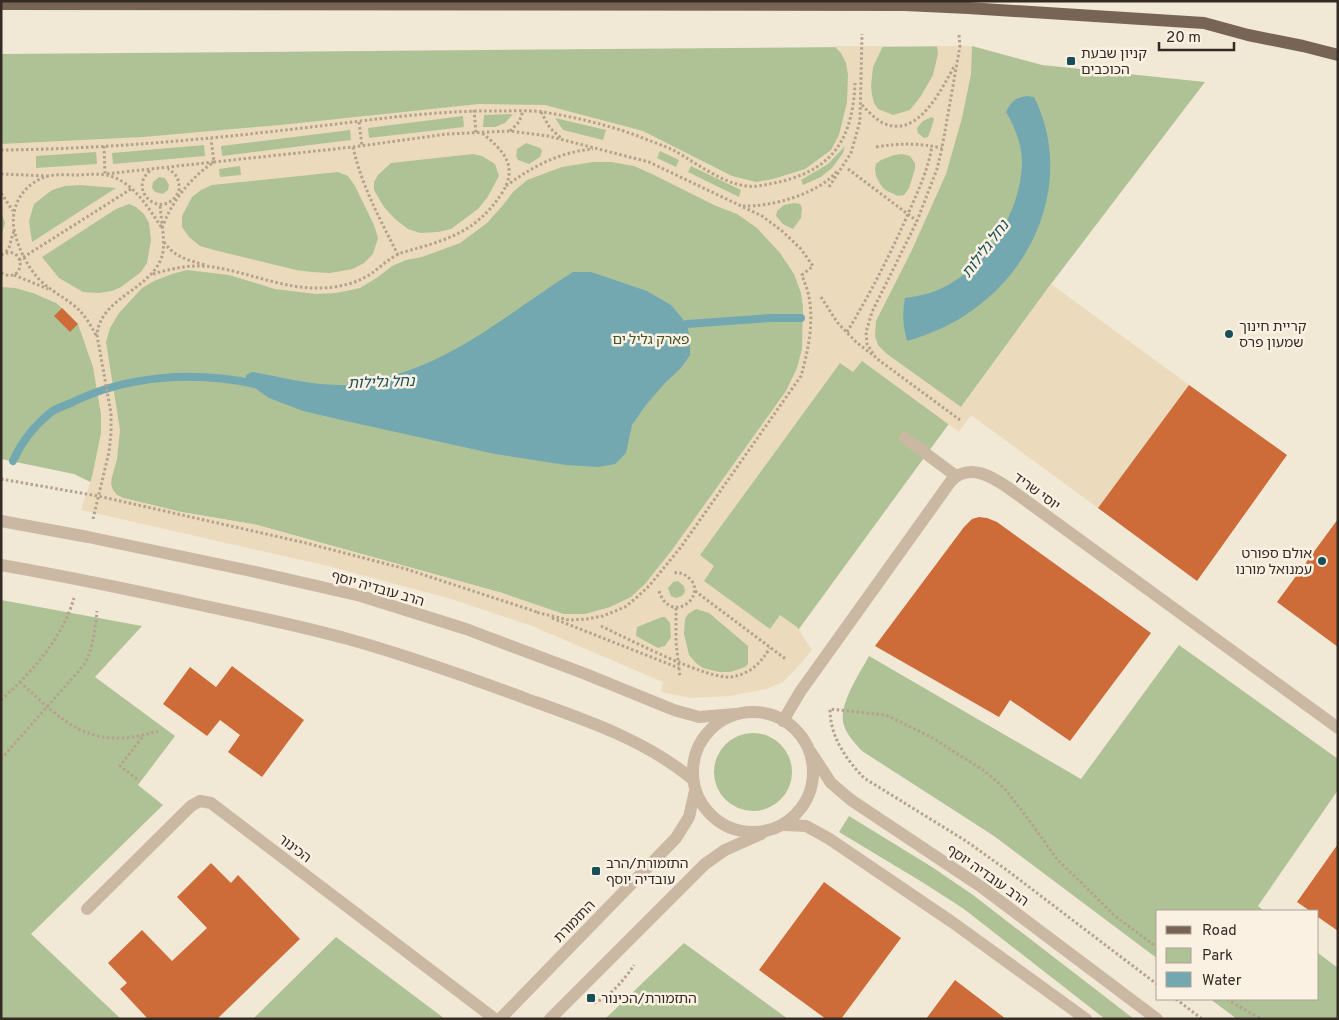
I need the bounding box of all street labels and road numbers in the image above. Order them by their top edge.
street label: יוסי שריד [1009,470,1063,515]
street label: הרב עובדיה יוסף [329,568,426,611]
street label: הכינור [274,831,314,867]
street label: הרב עובדיה יוסף [943,842,1031,911]
street label: התזמורת [551,897,599,947]

